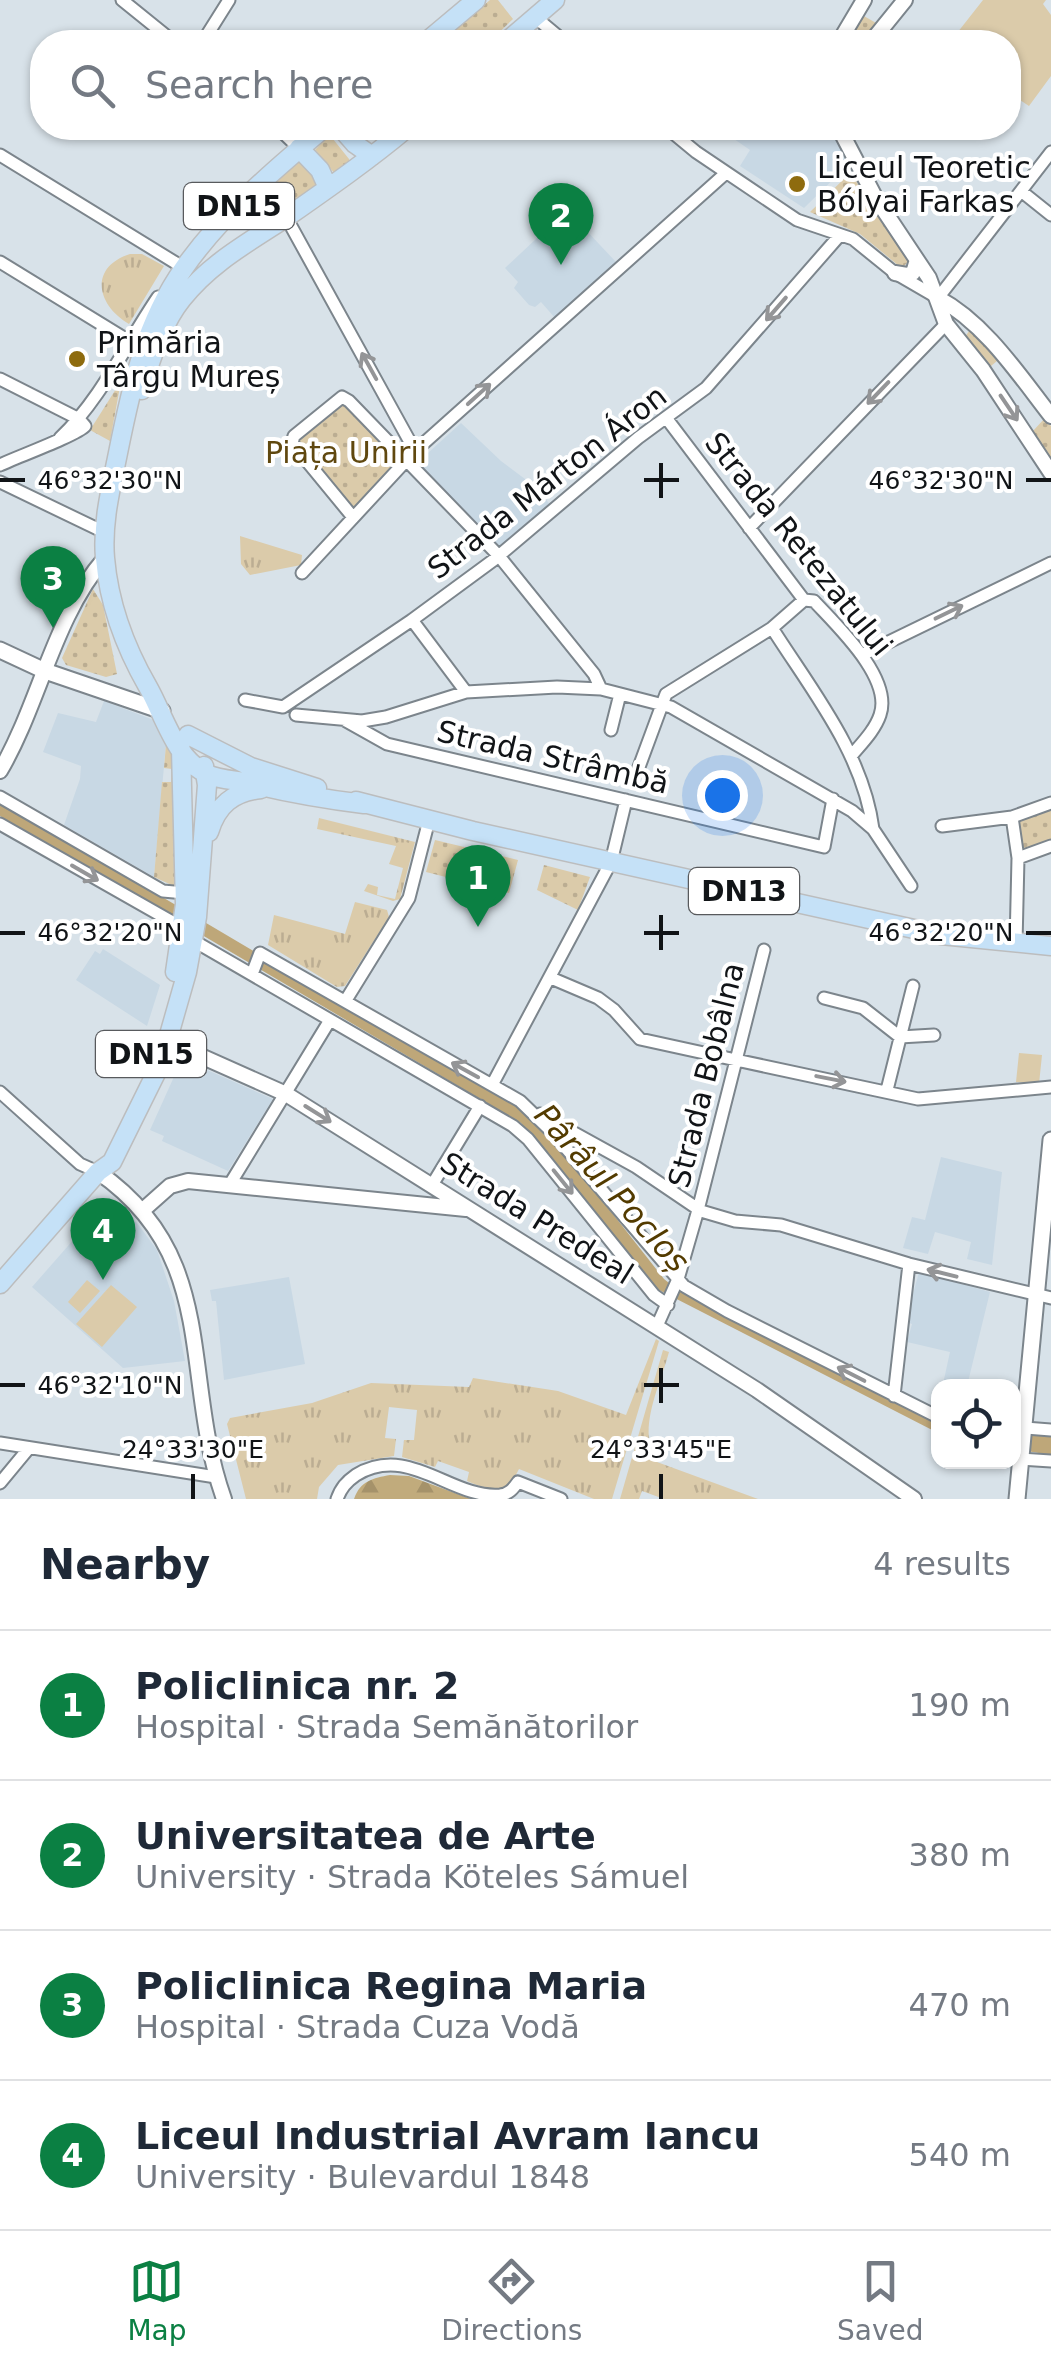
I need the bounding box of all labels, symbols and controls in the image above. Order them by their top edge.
search box [30,30,1021,140]
icon: search [65,58,120,113]
text: Search here [145,63,373,107]
place label: Liceul Teoretic Bólyai Farkas [817,150,1031,219]
marker: Liceul Teoretic Bólyai Farkas [786,173,808,195]
pin: 2 [528,182,594,265]
road number: DN15 [184,183,294,229]
one-way arrow [764,296,787,321]
place label: Primăria Târgu Mureș [96,325,280,394]
marker: Primăria Târgu Mureș [66,348,88,370]
one-way arrow [358,351,378,381]
street label: Strada Márton Áron [421,378,673,586]
one-way arrow [866,381,890,405]
one-way arrow [466,383,491,406]
one-way arrow [998,394,1019,422]
street label: Strada Retezatului [698,425,900,663]
park label: Piața Unirii [265,435,427,470]
text: 46°32'30"N [37,466,183,495]
text: 46°32'30"N [868,466,1014,495]
pin: 3 [20,546,86,628]
one-way arrow [934,602,964,621]
street label: Strada Strâmbă [434,713,672,801]
your location [697,770,748,821]
pin: 1 [446,844,510,927]
one-way arrow [69,863,99,883]
road number: DN13 [689,868,799,914]
text: 46°32'20"N [37,918,183,947]
text: 46°32'20"N [868,918,1014,947]
street label: Strada Bobâlna [661,959,751,1191]
road number: DN15 [96,1031,206,1077]
one-way arrow [450,1059,480,1079]
one-way arrow [815,1071,847,1090]
water label: Pârâul Pocloș [527,1096,697,1280]
one-way arrow [303,1104,332,1124]
street label: Strada Predeal [434,1145,640,1291]
one-way arrow [552,1169,574,1195]
pin: 4 [70,1198,136,1280]
one-way arrow [927,1262,958,1281]
one-way arrow [837,1364,866,1383]
text: 46°32'10"N [37,1371,183,1400]
map controls [931,1379,1021,1469]
button: locate [931,1379,1021,1469]
text: 24°33'30"E [122,1435,264,1464]
text: 24°33'45"E [590,1435,732,1464]
text: Nearby [40,1540,210,1589]
text: 4 results [873,1545,1011,1583]
text: Policlinica nr. 2 [135,1664,460,1708]
text: 1 [61,1686,84,1724]
text: 190 m [909,1686,1011,1724]
text: Hospital · Strada Semănătorilor [135,1708,638,1746]
text: Universitatea de Arte [135,1814,596,1858]
text: 2 [61,1836,84,1874]
text: 380 m [909,1836,1011,1874]
text: University · Strada Köteles Sámuel [135,1858,689,1896]
text: Policlinica Regina Maria [135,1964,647,2008]
text: 3 [61,1986,84,2024]
text: 470 m [909,1986,1011,2024]
text: Hospital · Strada Cuza Vodă [135,2008,580,2046]
text: Liceul Industrial Avram Iancu [135,2114,760,2158]
text: 4 [61,2136,84,2174]
text: 540 m [909,2136,1011,2174]
text: University · Bulevardul 1848 [135,2158,590,2196]
tab: Map [127,2254,186,2347]
tab: Directions [441,2254,582,2347]
tab: Saved [837,2254,924,2347]

